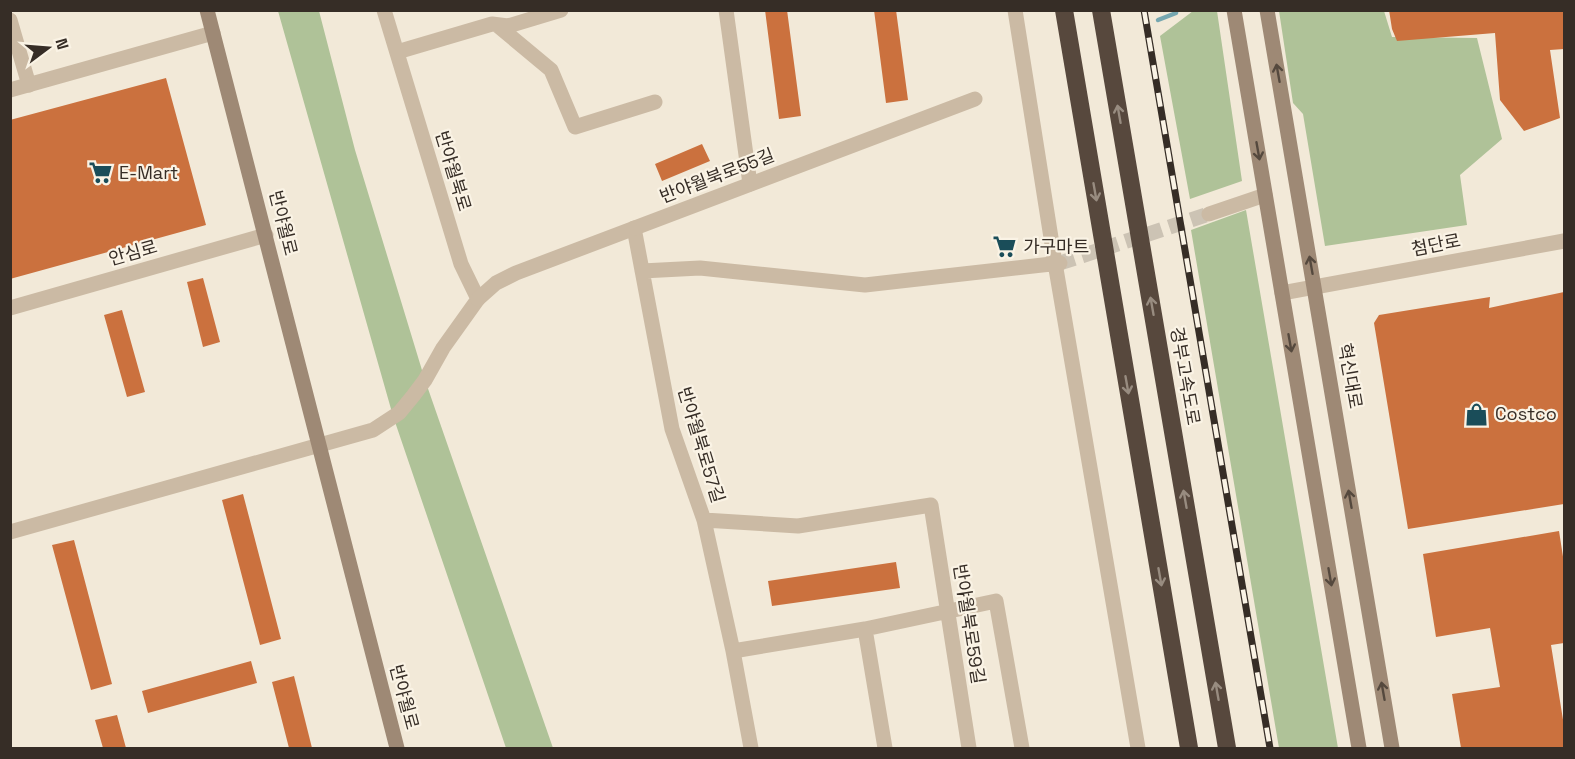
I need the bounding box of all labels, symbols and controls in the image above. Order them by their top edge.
north arrow [18,18,78,78]
text: N [50,36,74,52]
one-way arrow [1272,63,1283,83]
one-way arrow [1113,105,1124,124]
street label: 반야월북로 [430,128,477,214]
one-way arrow [1253,141,1264,160]
street label: 반야월북로55길 [656,143,777,208]
supermarket icon: E-Mart [88,160,114,186]
place label: E-Mart [119,161,178,184]
one-way arrow [1089,182,1100,202]
street label: 반야월로 [264,188,303,258]
street label: 첨단로 [1409,228,1462,261]
supermarket icon: 가구마트 [992,234,1018,260]
street label: 안심로 [106,235,160,270]
place label: 가구마트 [1023,235,1089,258]
one-way arrow [1305,255,1316,275]
one-way arrow [1146,297,1157,317]
street label: 경부고속도로 [1166,325,1205,427]
one-way arrow [1285,333,1296,353]
street label: 혁신대로 [1333,341,1368,411]
one-way arrow [1122,374,1133,394]
street label: 반야월북로57길 [673,384,730,506]
shop icon: Costco [1464,401,1490,427]
place label: Costco [1495,402,1557,425]
one-way arrow [1179,489,1190,509]
one-way arrow [1345,489,1356,509]
street label: 반야월북로59길 [949,562,990,686]
one-way arrow [1155,567,1166,586]
one-way arrow [1324,567,1335,586]
street label: 반야월로 [385,662,424,732]
one-way arrow [1211,681,1222,701]
one-way arrow [1377,681,1388,701]

